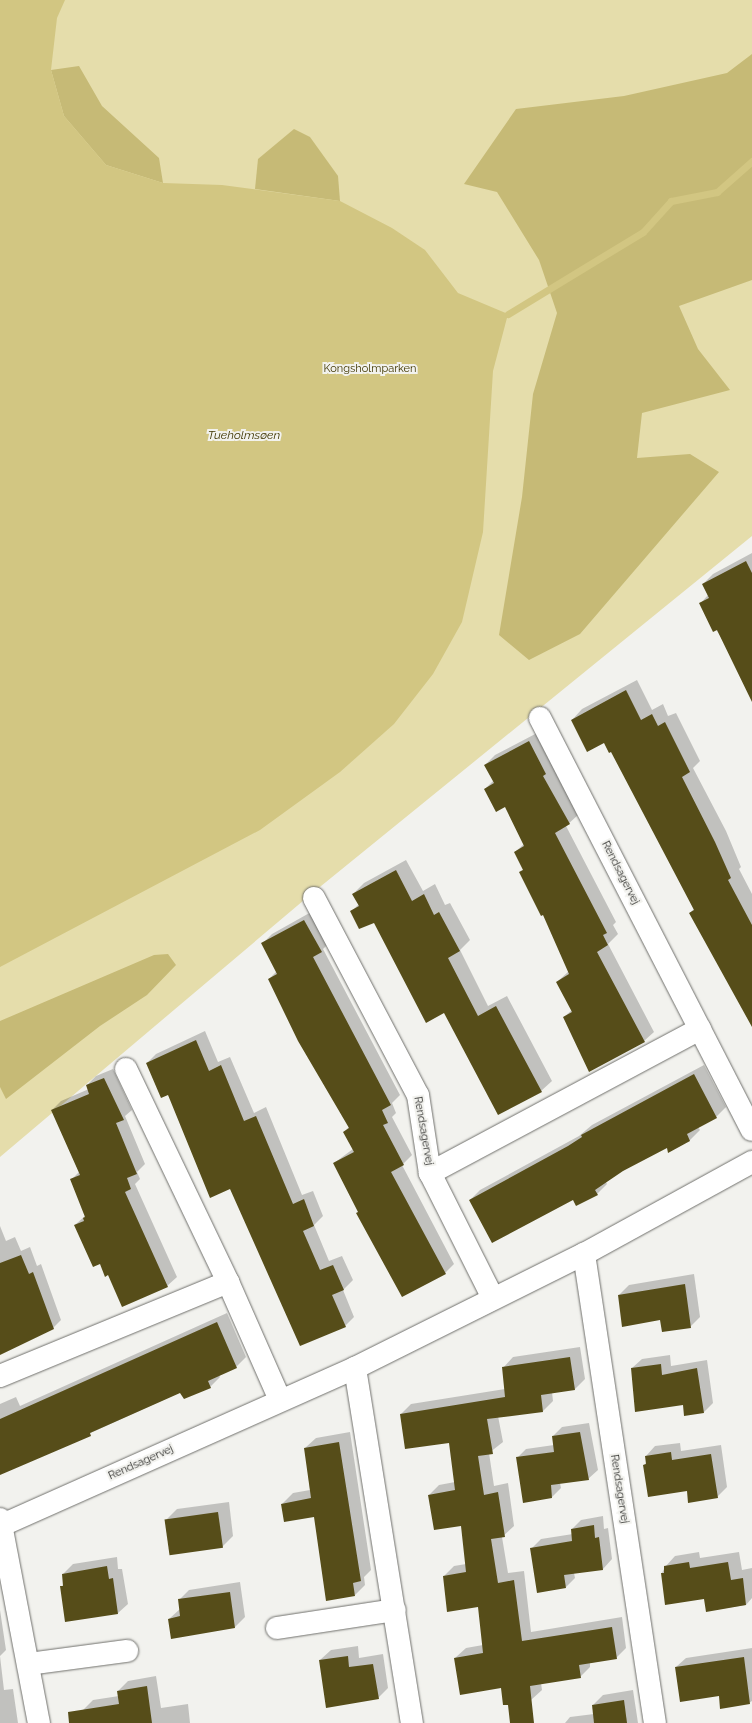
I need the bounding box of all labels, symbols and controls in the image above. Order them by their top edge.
park label: Kongsholmparken [324,362,416,376]
water label: Tueholmsøen [208,429,280,443]
street label: Rendsagervej [598,839,642,907]
street label: Rendsagervej [410,1096,436,1166]
street label: Rendsagervej [106,1443,176,1483]
street label: Rendsagervej [607,1454,631,1524]

